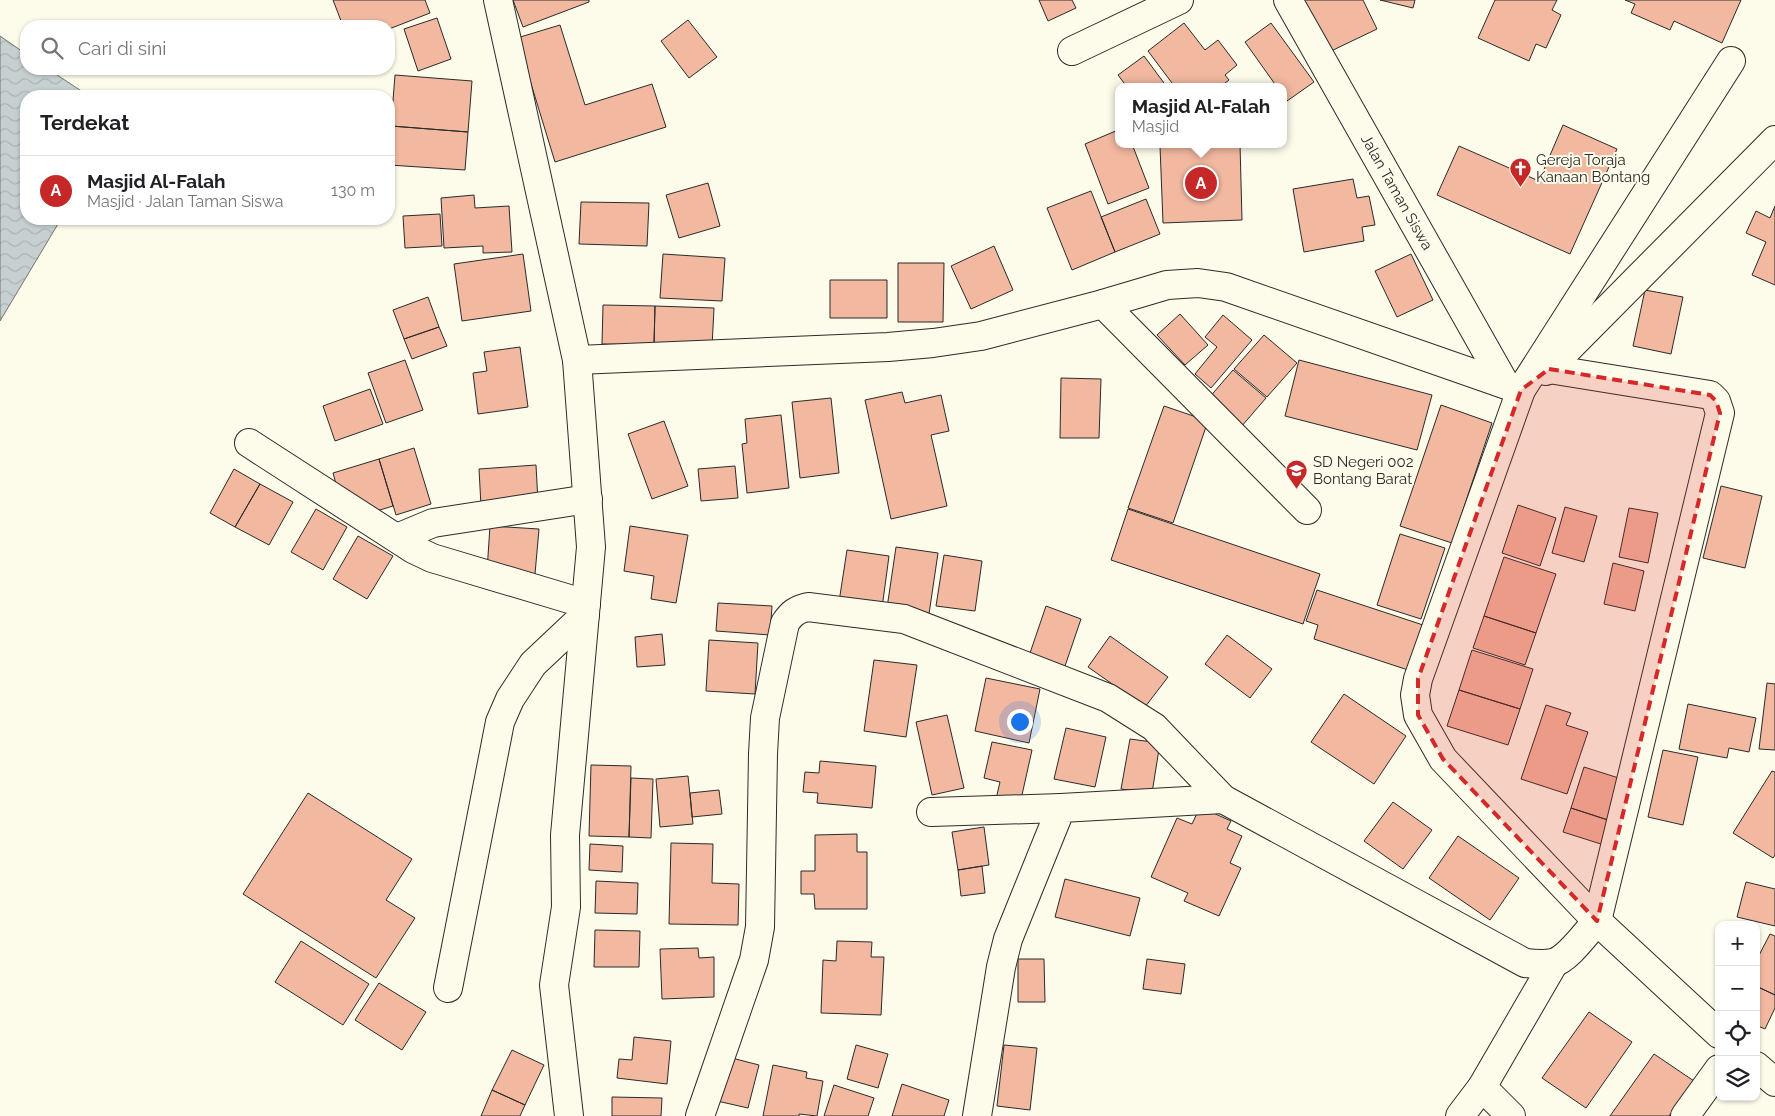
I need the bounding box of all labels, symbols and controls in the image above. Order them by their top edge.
search box [20,20,395,75]
icon: search [38,34,66,62]
text: Cari di sini [78,37,166,59]
popup [1115,83,1287,148]
text: Masjid Al-Falah [1132,95,1270,117]
text: Terdekat [40,110,129,135]
text: Masjid [1132,117,1179,136]
street label: Jalan Taman Siswa [1357,131,1436,253]
place label: Gereja Toraja Kanaan Bontang [1536,151,1650,186]
church icon: Gereja Toraja Kanaan Bontang [1508,157,1532,188]
pin: A [1185,164,1217,202]
text: Masjid Al-Falah [87,170,226,192]
text: A [51,181,61,200]
text: 130 m [331,181,375,200]
text: Masjid · Jalan Taman Siswa [87,192,283,211]
place label: SD Negeri 002 Bontang Barat [1313,453,1414,488]
school or university icon: SD Negeri 002 Bontang Barat [1285,459,1309,490]
your location [1007,709,1033,735]
map controls [1715,921,1760,1101]
button: + [1715,921,1760,966]
button: − [1715,966,1760,1011]
button: locate [1715,1011,1760,1056]
button: layers [1715,1056,1760,1101]

